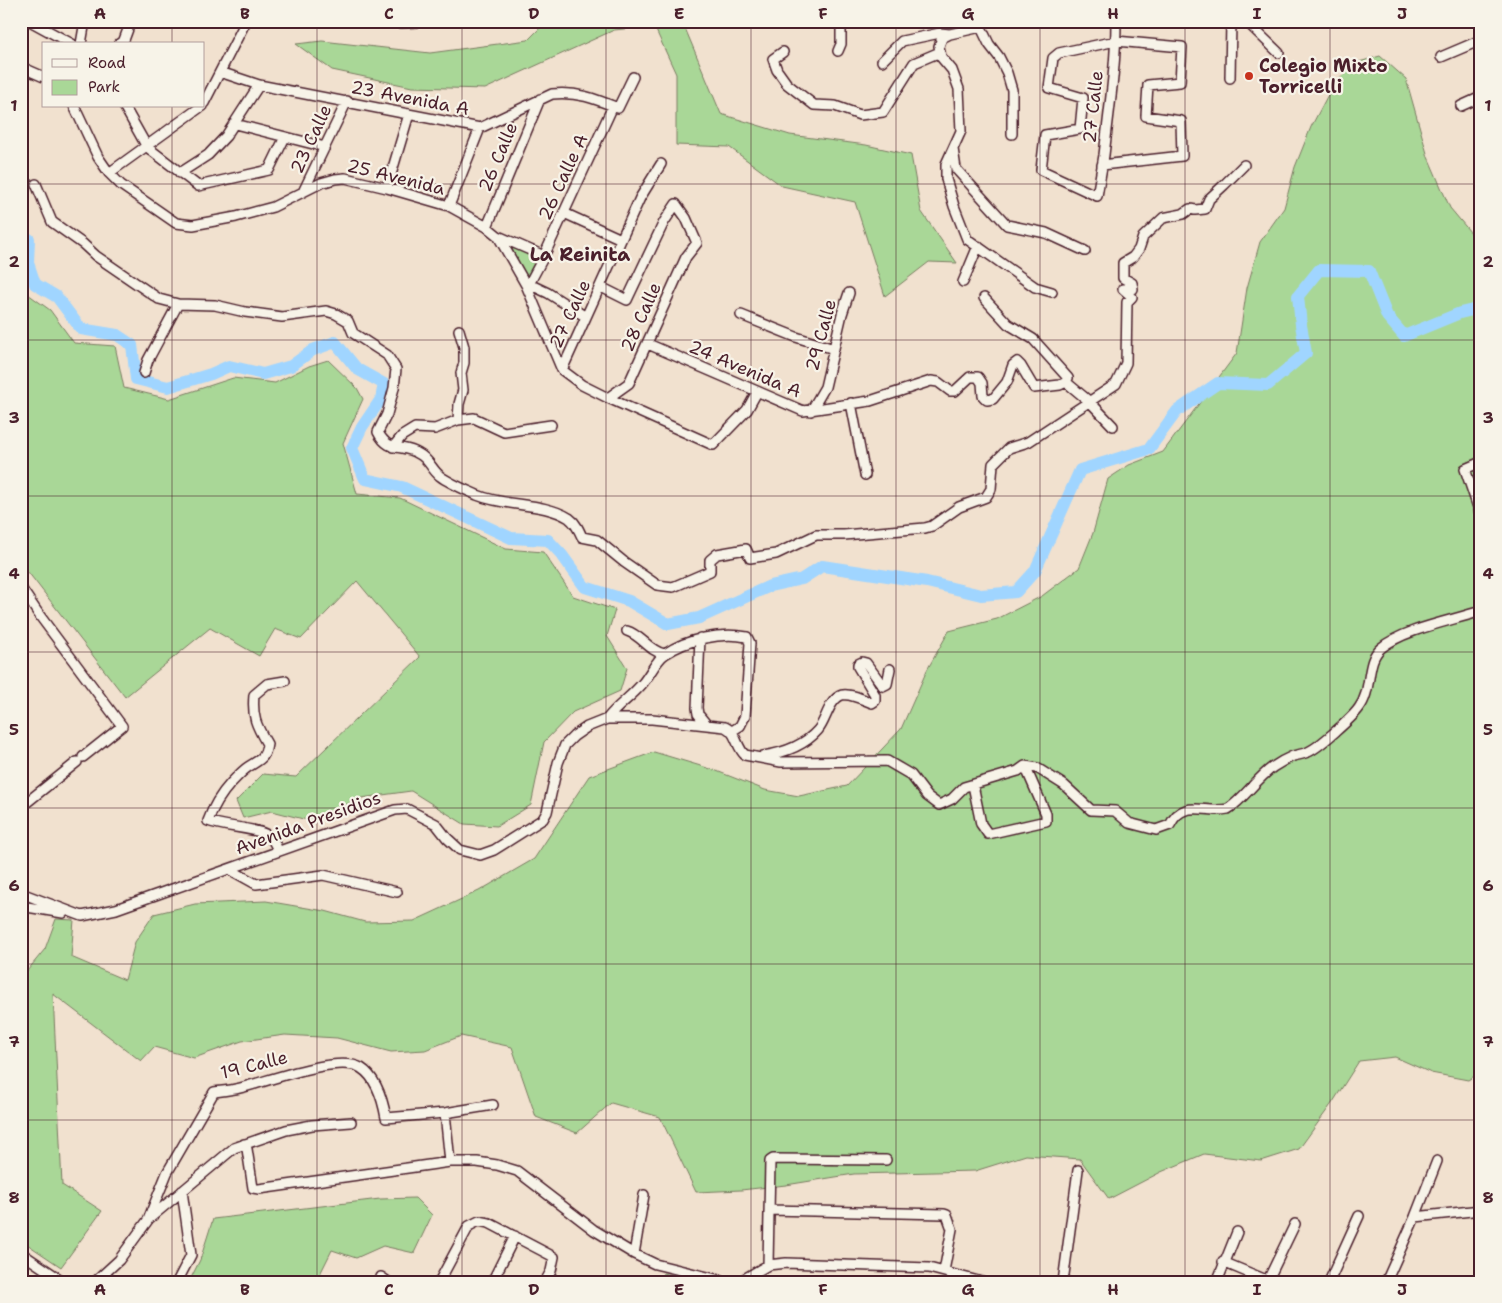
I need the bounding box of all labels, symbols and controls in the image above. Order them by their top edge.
text: A [94,3,106,24]
text: B [240,3,250,24]
text: C [384,3,394,24]
text: D [528,3,540,24]
text: E [674,3,684,24]
text: F [818,3,828,24]
text: G [962,3,975,24]
text: H [1107,3,1119,24]
text: I [1253,3,1262,24]
text: J [1397,3,1407,24]
legend [42,42,205,108]
text: Road [88,53,126,73]
place label: Colegio Mixto Torricelli [1259,54,1388,99]
street label: 27 Calle [1077,70,1109,144]
marker: Colegio Mixto Torricelli [1243,70,1255,82]
street label: 23 Avenida A [349,75,471,121]
text: Park [88,77,120,97]
text: 1 [10,95,18,116]
text: 1 [1484,95,1492,116]
street label: 23 Calle [285,101,337,177]
street label: 26 Calle [473,119,523,195]
street label: 26 Calle A [533,130,593,224]
street label: 25 Avenida [345,153,447,201]
district label: La Reinita [530,242,630,267]
text: 2 [8,251,20,272]
text: 2 [1482,251,1494,272]
street label: 27 Calle [544,276,596,352]
street label: 28 Calle [615,279,667,355]
street label: 29 Calle [800,297,842,373]
street label: 24 Avenida A [685,335,805,403]
text: 3 [8,407,20,428]
text: 3 [1482,407,1494,428]
text: 4 [8,563,20,584]
text: 4 [1482,563,1494,584]
text: 5 [9,719,19,740]
text: 5 [1483,719,1493,740]
street label: Avenida Presidios [232,786,384,860]
text: 6 [8,875,20,896]
text: 6 [1482,875,1494,896]
text: 7 [8,1031,20,1052]
text: 7 [1482,1031,1494,1052]
street label: 19 Calle [218,1045,290,1085]
text: 8 [8,1187,20,1208]
text: 8 [1482,1187,1494,1208]
text: A [94,1279,106,1300]
text: B [240,1279,250,1300]
text: C [384,1279,394,1300]
text: D [528,1279,540,1300]
text: E [674,1279,684,1300]
text: F [818,1279,828,1300]
text: G [962,1279,975,1300]
text: H [1107,1279,1119,1300]
text: I [1253,1279,1262,1300]
text: J [1397,1279,1407,1300]

